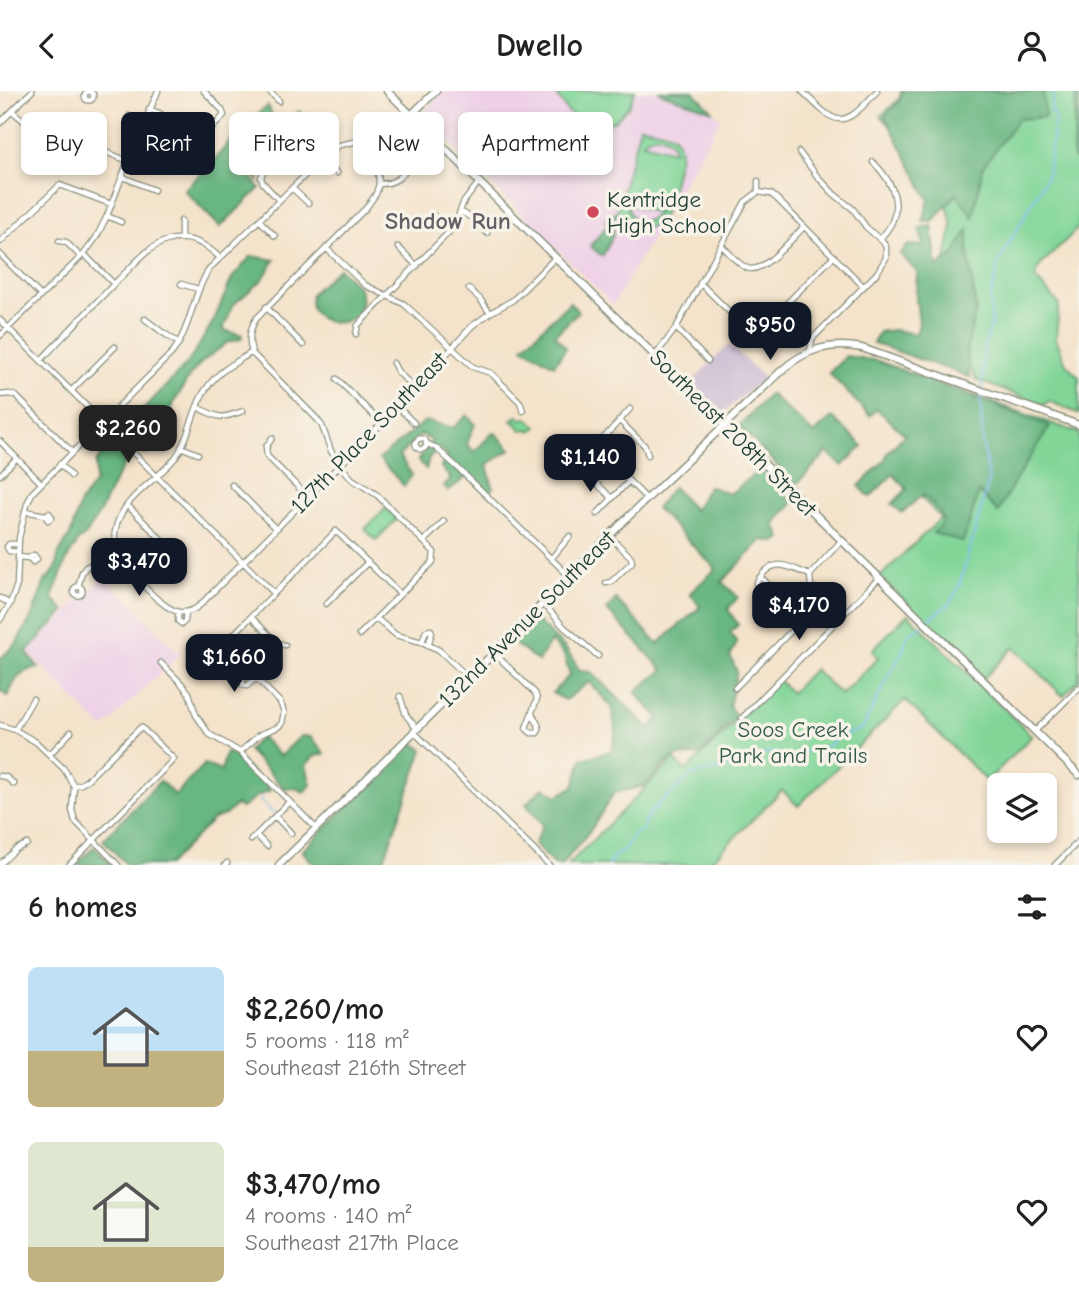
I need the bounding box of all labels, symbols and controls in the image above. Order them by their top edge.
icon: back [28,27,66,65]
text: Dwello [496,27,583,64]
icon: person [1013,27,1051,65]
chip: Buy [21,112,107,175]
chip: Rent [121,112,215,175]
chip: Filters [229,112,339,175]
chip: New [353,112,444,175]
chip: Apartment [458,112,613,175]
place label: Kentridge High School [607,186,727,239]
marker: Kentridge High School [585,204,601,220]
district label: Shadow Run [385,207,511,235]
pin: $950 [729,303,811,362]
text: $950 [744,311,796,338]
street label: Southeast 208th Street [644,344,823,523]
street label: 127th Place Southeast [285,346,454,519]
pin: $2,260 [71,405,185,465]
text: $2,260 [95,414,161,441]
pin: $1,140 [533,435,647,494]
text: $1,140 [560,443,620,470]
street label: 132nd Avenue Southeast [433,524,622,713]
pin: $3,470 [82,539,196,598]
text: $3,470 [107,547,171,574]
pin: $4,170 [742,582,856,642]
text: $4,170 [768,591,830,618]
pin: $1,660 [177,635,291,694]
text: $1,660 [202,643,266,670]
park label: Soos Creek Park and Trails [719,716,867,769]
map controls [987,773,1057,843]
button: layers [987,773,1057,843]
icon: filters [1013,888,1051,926]
text: 6 homes [28,890,137,925]
text: $2,260/mo [245,992,384,1027]
icon: home [84,995,168,1079]
icon: heart [1013,1018,1051,1056]
text: 5 rooms · 118 m² [245,1027,409,1054]
text: Southeast 216th Street [245,1054,466,1081]
text: $3,470/mo [245,1167,381,1202]
icon: home [84,1170,168,1254]
icon: heart [1013,1193,1051,1231]
text: 4 rooms · 140 m² [245,1202,412,1229]
text: Southeast 217th Place [245,1229,459,1256]

